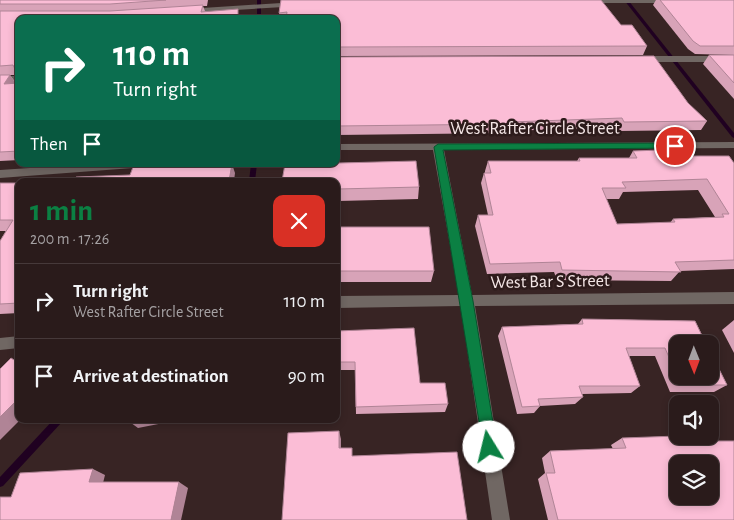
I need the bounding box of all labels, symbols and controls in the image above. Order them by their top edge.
icon: right [30,35,95,100]
text: 110 m [113,37,190,72]
text: Turn right [113,78,197,100]
street label: West Rafter Circle Street [450,120,620,138]
pin [654,125,696,167]
icon: arrive [78,130,106,158]
icon: arrive [661,132,689,160]
text: Then [30,135,68,154]
button: close [273,195,325,247]
text: 1 min [30,196,93,226]
text: 200 m · 17:26 [30,231,109,247]
street label: West Bar S Street [490,272,610,292]
text: Turn right [73,282,148,301]
icon: right [30,287,58,315]
text: 110 m [284,292,325,311]
text: West Rafter Circle Street [73,304,224,320]
north arrow [669,335,719,385]
map controls [669,335,719,505]
icon: arrive [30,362,58,390]
text: Arrive at destination [73,367,229,386]
text: 90 m [288,367,325,386]
button: sound [669,395,719,445]
position arrow [462,420,514,472]
button: layers [669,455,719,505]

